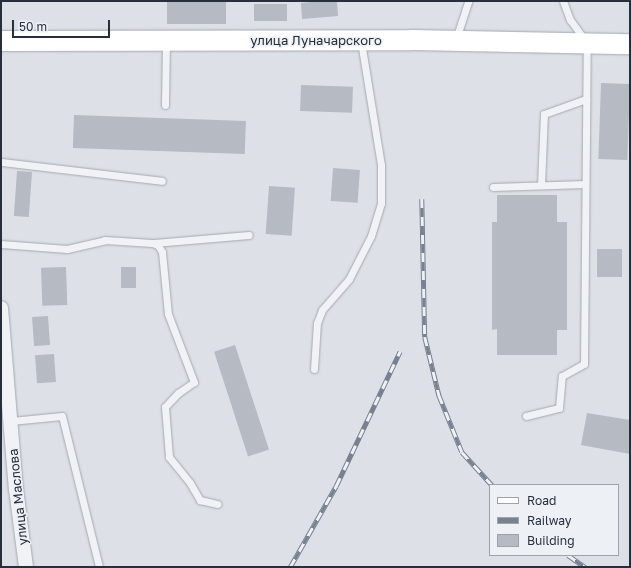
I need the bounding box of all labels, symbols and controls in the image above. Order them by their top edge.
scale bar [14,12,112,38]
text: 50 m [19,19,47,34]
street label: улица Луначарского [250,32,382,48]
street label: улица Маслова [5,448,31,546]
legend [489,484,619,556]
text: Road [527,493,556,508]
text: Railway [527,513,572,528]
text: Building [527,533,575,548]

